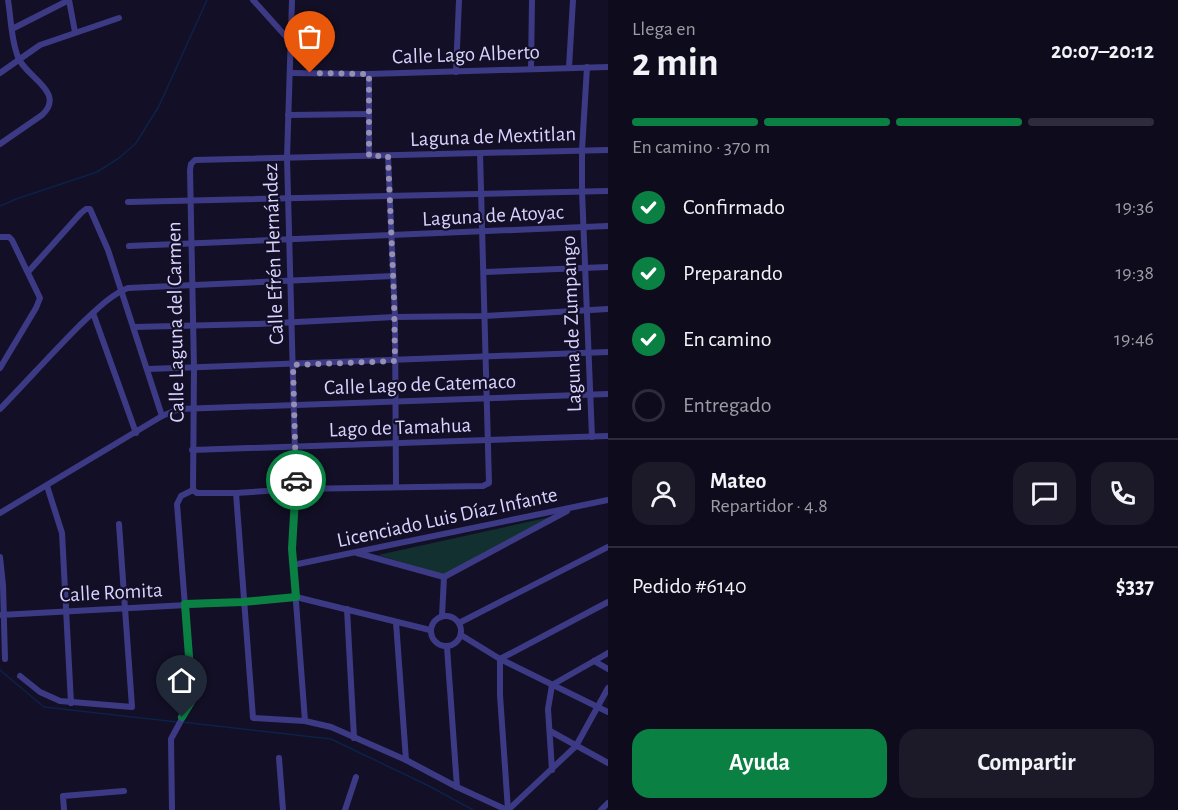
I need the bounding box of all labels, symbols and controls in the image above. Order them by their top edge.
pin [284,11,335,73]
text: Llega en [632,19,696,39]
icon: bag [293,20,326,53]
text: 20:07–20:12 [1051,40,1154,62]
street label: Calle Lago Alberto [392,41,540,68]
text: 2 min [632,44,719,83]
street label: Laguna de Mextitlan [410,123,576,150]
text: En camino · 370 m [632,137,770,157]
street label: Calle Efrén Hernández [260,163,287,345]
icon: check [632,191,665,224]
text: Confirmado [683,196,785,218]
text: 19:36 [1116,197,1154,217]
street label: Laguna de Atoyac [422,201,564,230]
street label: Calle Laguna del Carmen [163,221,188,423]
street label: Laguna de Zumpango [558,235,585,413]
icon: check [632,257,665,290]
text: Preparando [683,262,783,284]
text: 19:38 [1115,263,1154,283]
icon: check [632,323,665,356]
text: En camino [683,328,772,350]
text: 19:46 [1114,329,1154,349]
street label: Calle Lago de Catemaco [324,371,516,398]
text: Entregado [683,394,772,416]
street label: Lago de Tamahua [328,415,472,440]
courier [266,450,326,510]
button: person [632,462,695,525]
button: chat [1013,462,1076,525]
button: phone [1091,462,1154,525]
icon: car [280,464,313,497]
text: Mateo [710,470,766,492]
street label: Licenciado Luis Díaz Infante [335,484,559,551]
text: Repartidor · 4.8 [710,496,828,516]
text: Pedido #6140 [632,575,747,597]
text: $337 [1116,575,1154,597]
street label: Calle Romita [59,579,164,606]
pin [156,655,207,717]
icon: home [165,664,198,697]
button: Ayuda [632,729,887,798]
button: Compartir [899,729,1154,798]

